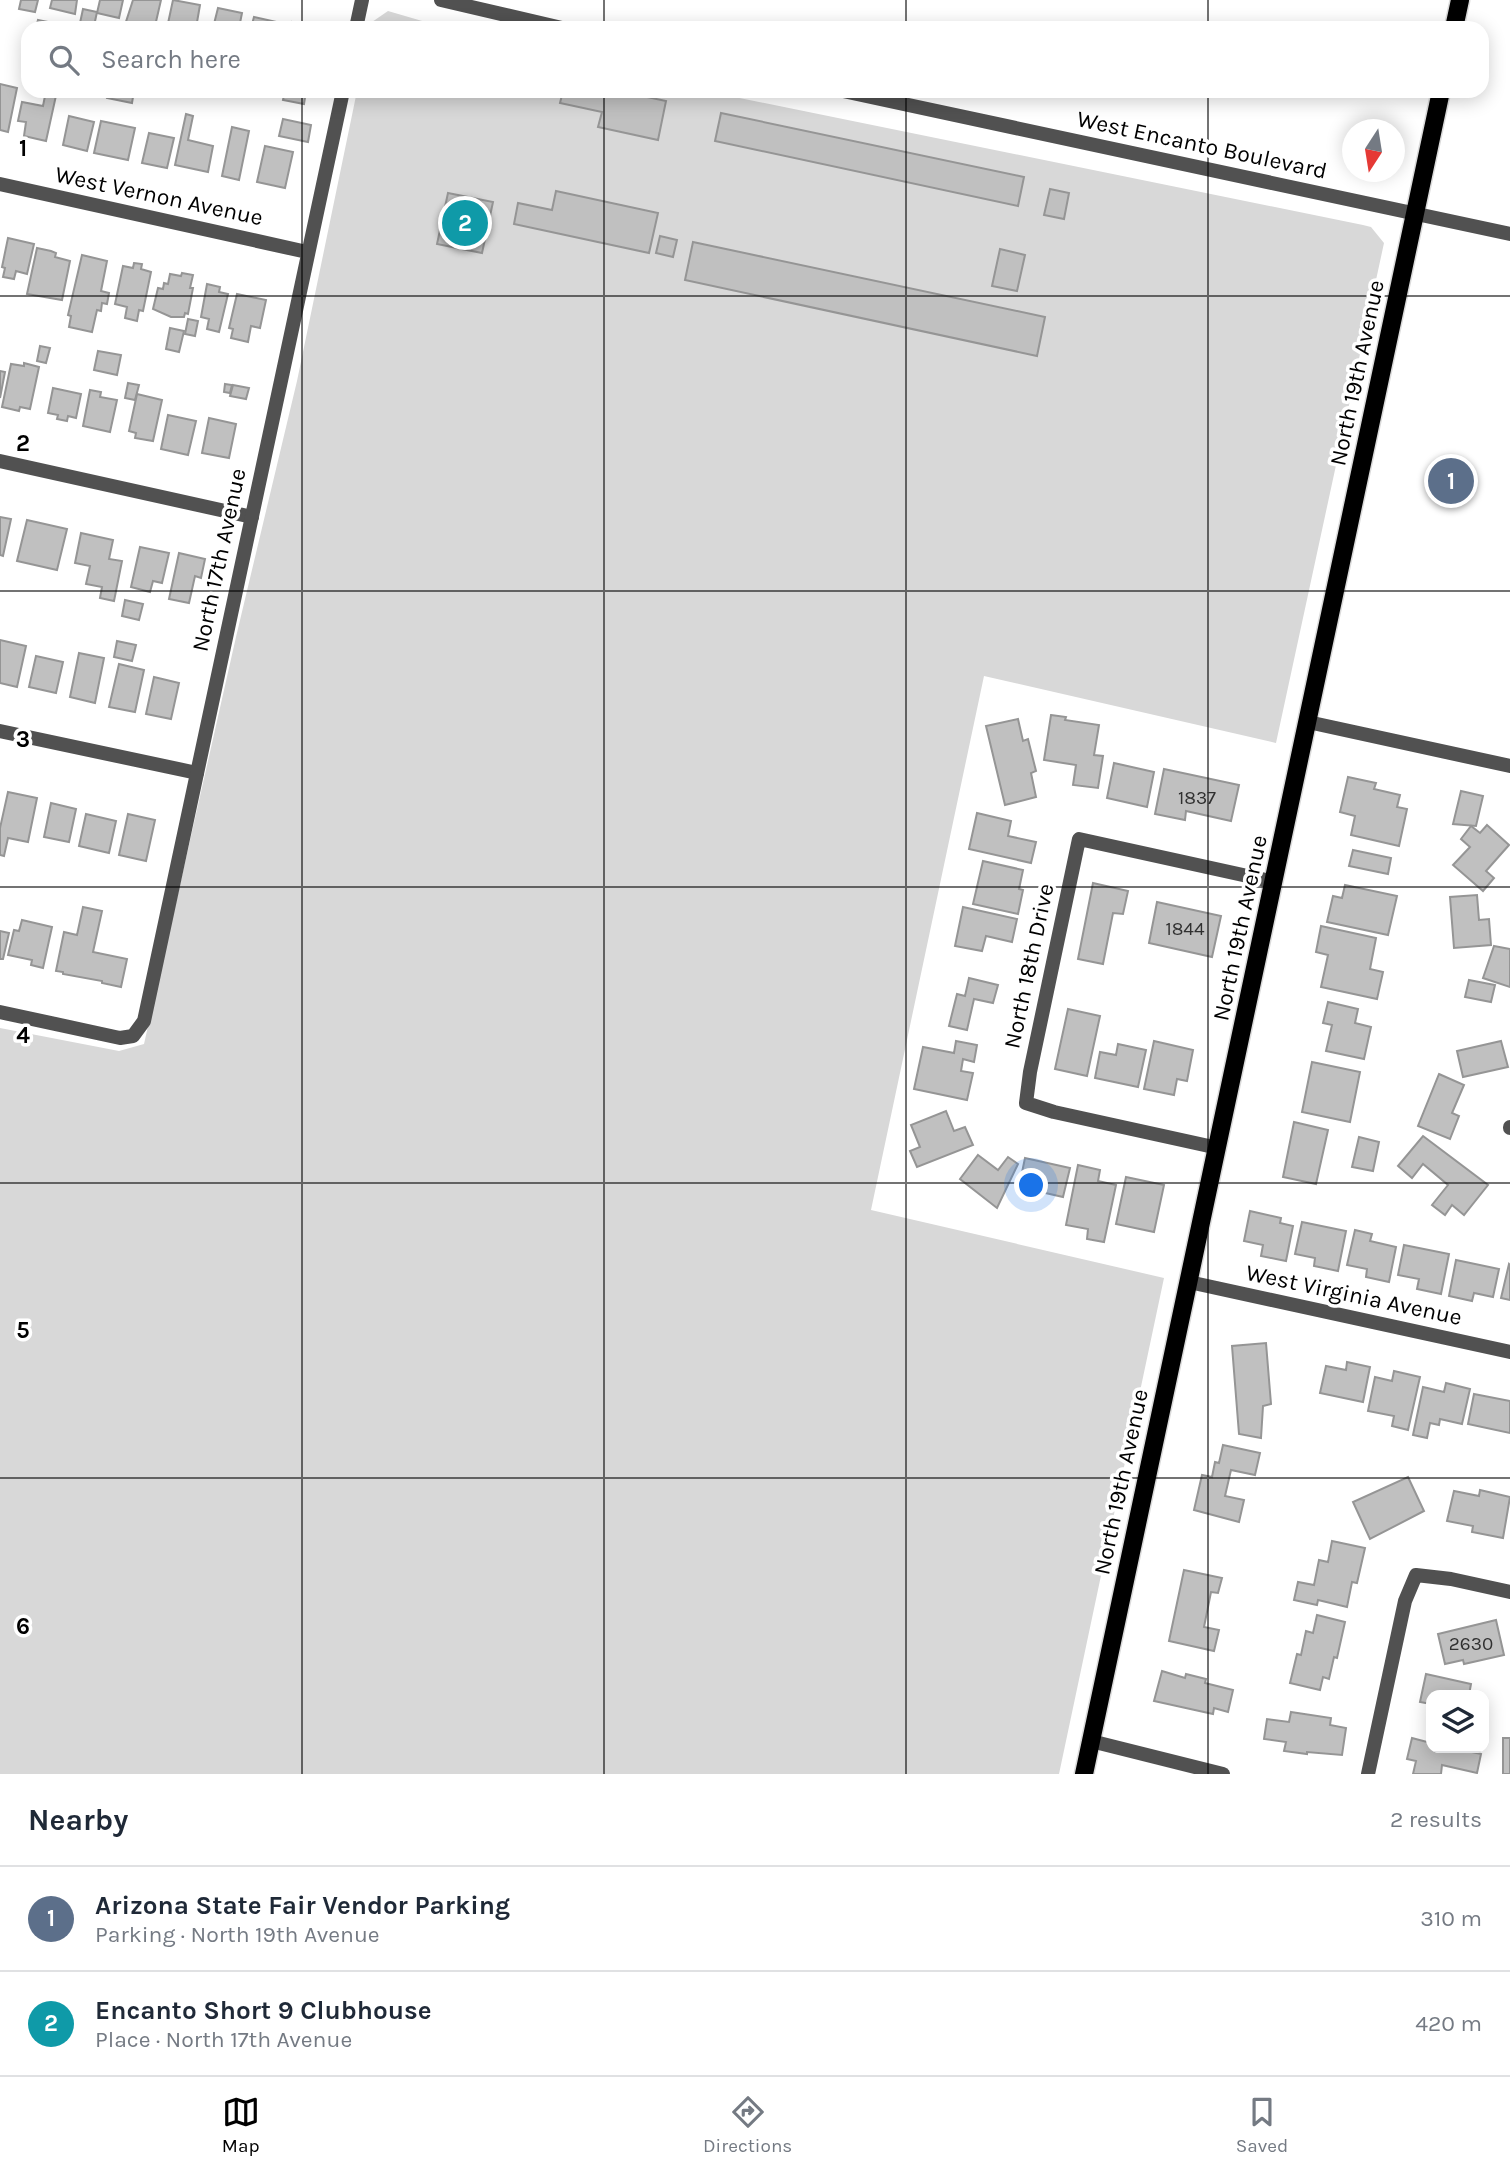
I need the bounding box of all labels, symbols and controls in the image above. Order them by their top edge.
search box [21,21,1489,98]
icon: search [45,41,83,79]
text: Search here [101,44,241,75]
street label: West Encanto Boulevard [1075,105,1329,185]
north arrow [1342,119,1405,182]
text: 1 [19,135,27,162]
street label: West Vernon Avenue [53,161,265,231]
pin: 2 [442,197,488,249]
street label: North 19th Avenue [1324,278,1390,468]
text: 2 [16,430,30,457]
pin: 1 [1428,455,1474,507]
street label: North 17th Avenue [186,466,252,654]
text: 3 [16,726,30,753]
house number: 1837 [1178,787,1216,809]
street label: North 19th Avenue [1207,833,1273,1023]
street label: North 18th Drive [998,881,1060,1051]
house number: 1844 [1165,918,1205,940]
text: 4 [16,1022,30,1049]
your location [1014,1168,1048,1202]
street label: West Virginia Avenue [1244,1259,1464,1331]
text: 5 [16,1317,30,1344]
street label: North 19th Avenue [1088,1387,1154,1577]
text: 6 [16,1613,30,1640]
house number: 2630 [1449,1633,1493,1655]
map controls [1426,1690,1489,1753]
button: layers [1426,1690,1489,1753]
text: Nearby [28,1802,128,1838]
text: 2 results [1390,1806,1482,1833]
text: Arizona State Fair Vendor Parking [95,1890,510,1921]
text: 1 [47,1905,55,1932]
text: 310 m [1420,1905,1482,1932]
text: Parking · North 19th Avenue [95,1921,380,1948]
text: Encanto Short 9 Clubhouse [95,1995,432,2026]
text: 2 [44,2010,58,2037]
text: 420 m [1415,2010,1482,2037]
text: Place · North 17th Avenue [95,2026,352,2053]
tab: Map [222,2093,260,2157]
tab: Directions [703,2093,792,2157]
tab: Saved [1236,2093,1288,2157]

